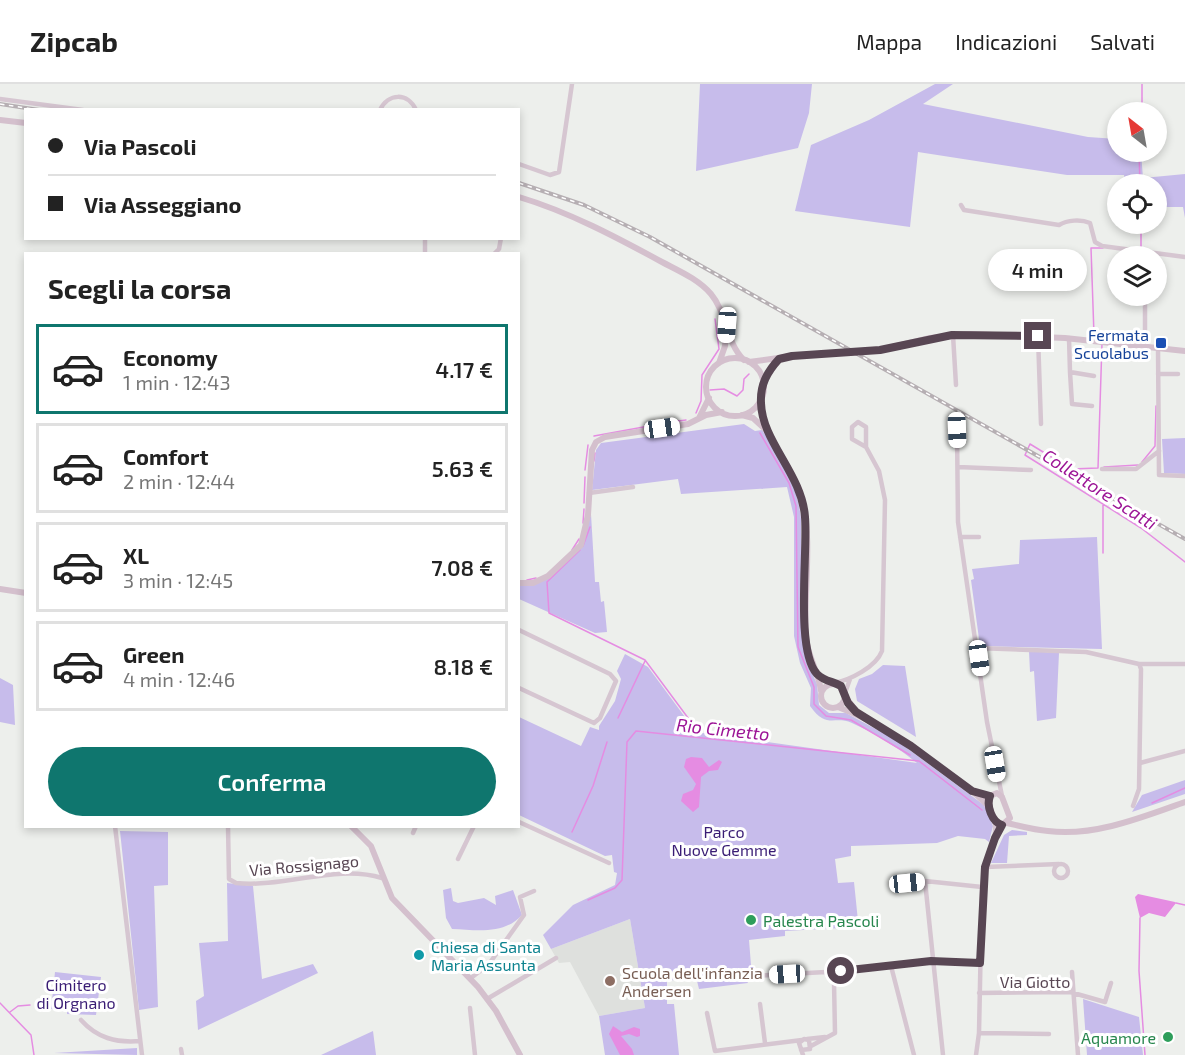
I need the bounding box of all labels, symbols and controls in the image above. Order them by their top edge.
text: Zipcab [30,24,118,58]
text: Mappa [856,29,922,54]
text: Indicazioni [955,29,1057,54]
text: Salvati [1090,29,1155,54]
north arrow [1107,102,1167,162]
map controls [1107,102,1167,306]
text: Via Pascoli [84,133,197,159]
button: locate [1107,174,1167,234]
text: Via Asseggiano [84,191,241,217]
button: layers [1107,246,1167,306]
callout: 4 min [988,249,1088,291]
text: 4 min [1012,258,1063,282]
text: Scegli la corsa [48,272,231,304]
car [717,306,737,344]
route end [1024,322,1051,349]
place label: Fermata Scuolabus [1074,325,1149,362]
marker: Fermata Scuolabus [1154,336,1168,350]
icon: car [51,342,105,396]
text: Economy [123,344,218,370]
text: 4.17 € [435,356,493,382]
text: 1 min · 12:43 [123,370,231,394]
car [947,412,967,448]
car [643,417,681,439]
icon: car [51,441,105,495]
text: Comfort [123,443,208,469]
water label: Collettore Scatti [1039,444,1162,534]
text: 5.63 € [432,455,493,481]
text: 2 min · 12:44 [123,469,235,493]
icon: car [51,540,105,594]
text: XL [123,542,149,568]
text: 7.08 € [431,554,493,580]
text: 3 min · 12:45 [123,568,233,592]
icon: car [51,639,105,693]
car [968,639,990,677]
text: Green [123,641,185,667]
text: 8.18 € [434,653,493,679]
text: 4 min · 12:46 [123,667,235,691]
water label: Rio Cimetto [675,713,771,745]
car [983,745,1007,783]
button: Conferma [48,747,496,816]
park label: Parco Nuove Gemme [671,822,777,859]
street label: Via Rossignago [248,851,360,879]
car [888,872,926,894]
place label: Palestra Pascoli [763,911,879,930]
marker: Palestra Pascoli [744,913,758,927]
place label: Chiesa di Santa Maria Assunta [431,937,541,974]
marker: Chiesa di Santa Maria Assunta [412,948,426,962]
route start [827,957,854,984]
place label: Scuola dell'infanzia Andersen [622,963,763,1000]
car [769,964,805,984]
street label: Via Giotto [1000,972,1070,991]
marker: Scuola dell'infanzia Andersen [603,974,617,988]
park label: Cimitero di Orgnano [36,975,116,1012]
place label: Aquamore [1081,1028,1156,1047]
marker: Aquamore [1161,1030,1175,1044]

